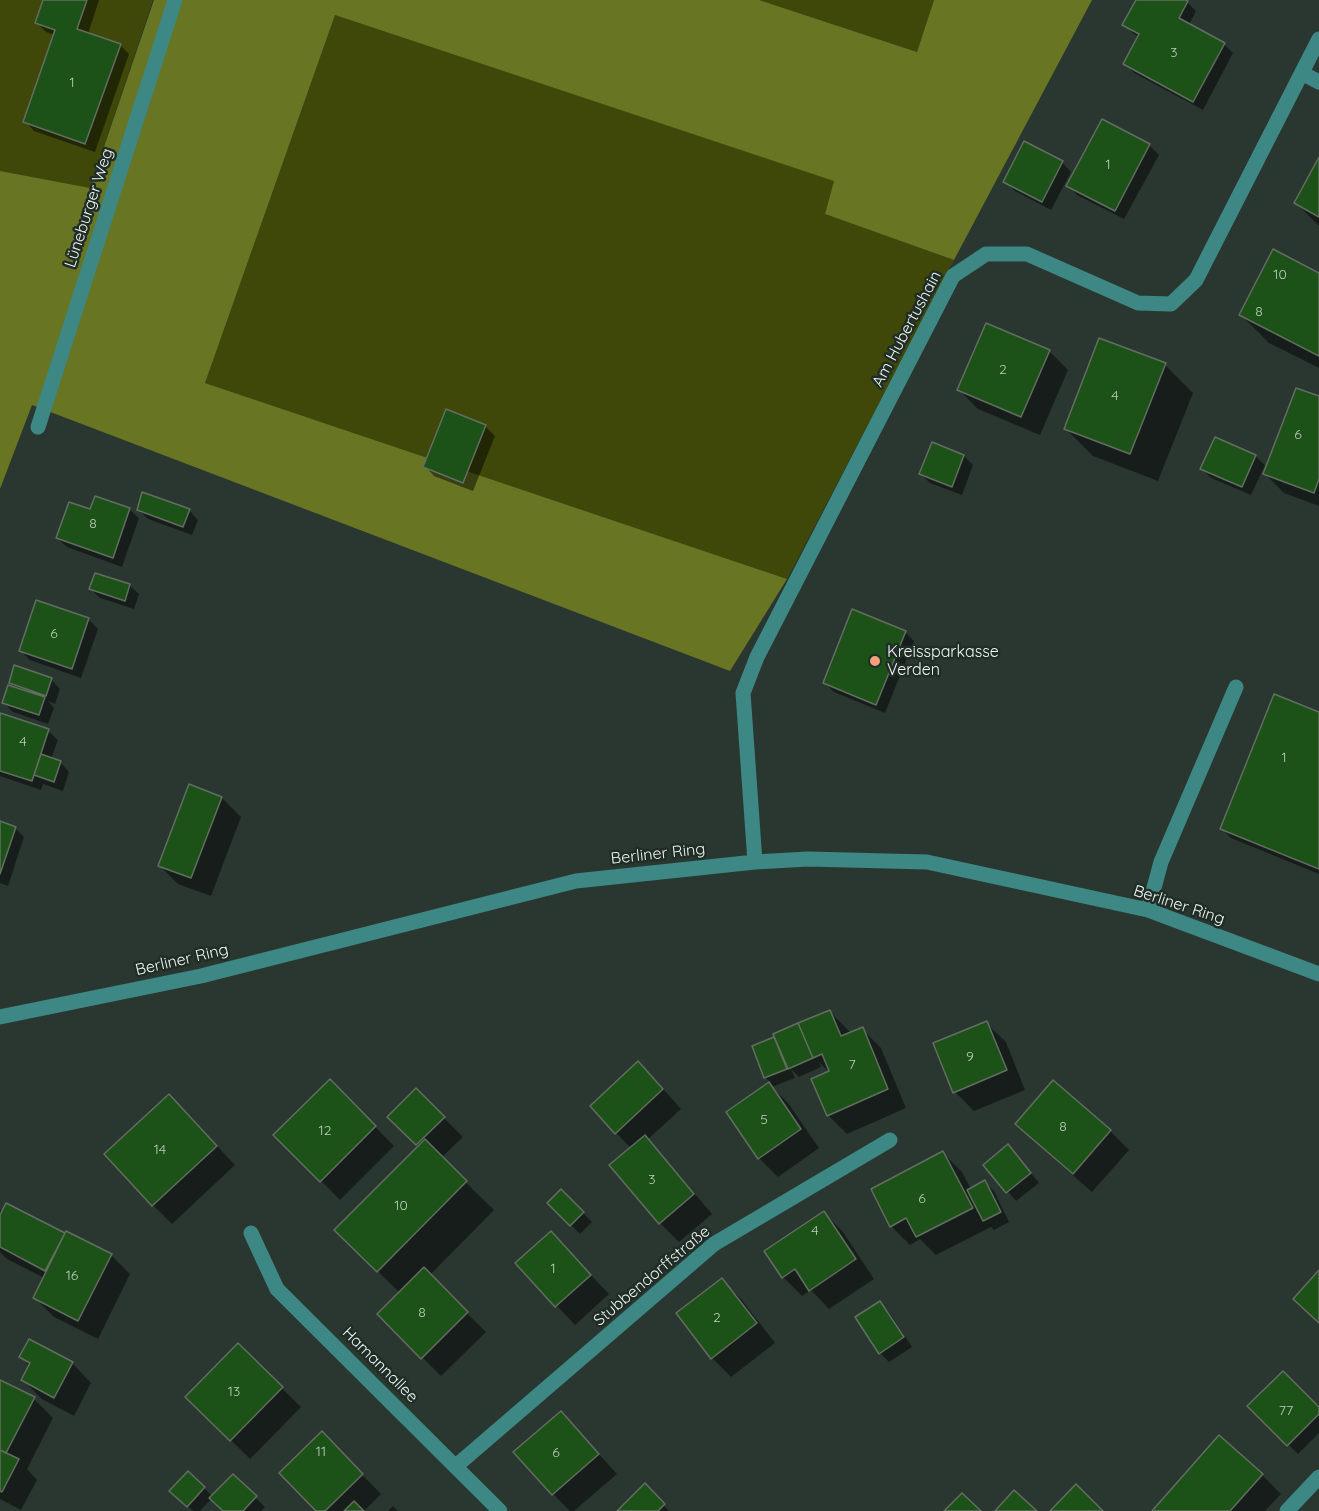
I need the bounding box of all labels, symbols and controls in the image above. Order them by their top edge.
house number: 3 [1170,45,1178,61]
house number: 1 [69,75,75,91]
street label: Lüneburger Weg [61,146,117,270]
house number: 1 [1105,157,1111,173]
house number: 10 [1273,267,1287,283]
street label: Am Hubertushain [868,268,946,390]
house number: 8 [1255,304,1263,320]
house number: 2 [999,362,1007,378]
house number: 4 [1111,388,1119,404]
house number: 6 [1294,427,1302,443]
house number: 8 [89,516,97,532]
house number: 6 [50,626,58,642]
place label: Kreissparkasse Verden [887,642,999,680]
marker: Kreissparkasse Verden [868,654,882,668]
house number: 4 [19,734,27,750]
house number: 1 [1281,750,1287,766]
street label: Berliner Ring [610,839,706,869]
street label: Berliner Ring [1131,881,1227,929]
street label: Berliner Ring [134,940,230,980]
house number: 9 [966,1049,974,1065]
house number: 7 [848,1057,856,1073]
house number: 5 [760,1112,768,1128]
house number: 8 [1059,1119,1067,1135]
house number: 12 [319,1123,331,1139]
house number: 14 [154,1142,166,1158]
house number: 3 [648,1172,656,1188]
house number: 6 [918,1191,926,1207]
house number: 10 [394,1198,408,1214]
street label: Stubbendorffstraße [590,1222,714,1330]
house number: 4 [811,1223,819,1239]
house number: 1 [550,1261,556,1277]
house number: 16 [66,1268,78,1284]
house number: 8 [418,1305,426,1321]
house number: 2 [713,1310,721,1326]
street label: Hamannallee [338,1323,422,1407]
house number: 13 [228,1384,240,1400]
house number: 77 [1279,1403,1293,1419]
house number: 11 [316,1444,326,1460]
house number: 6 [552,1445,560,1461]

